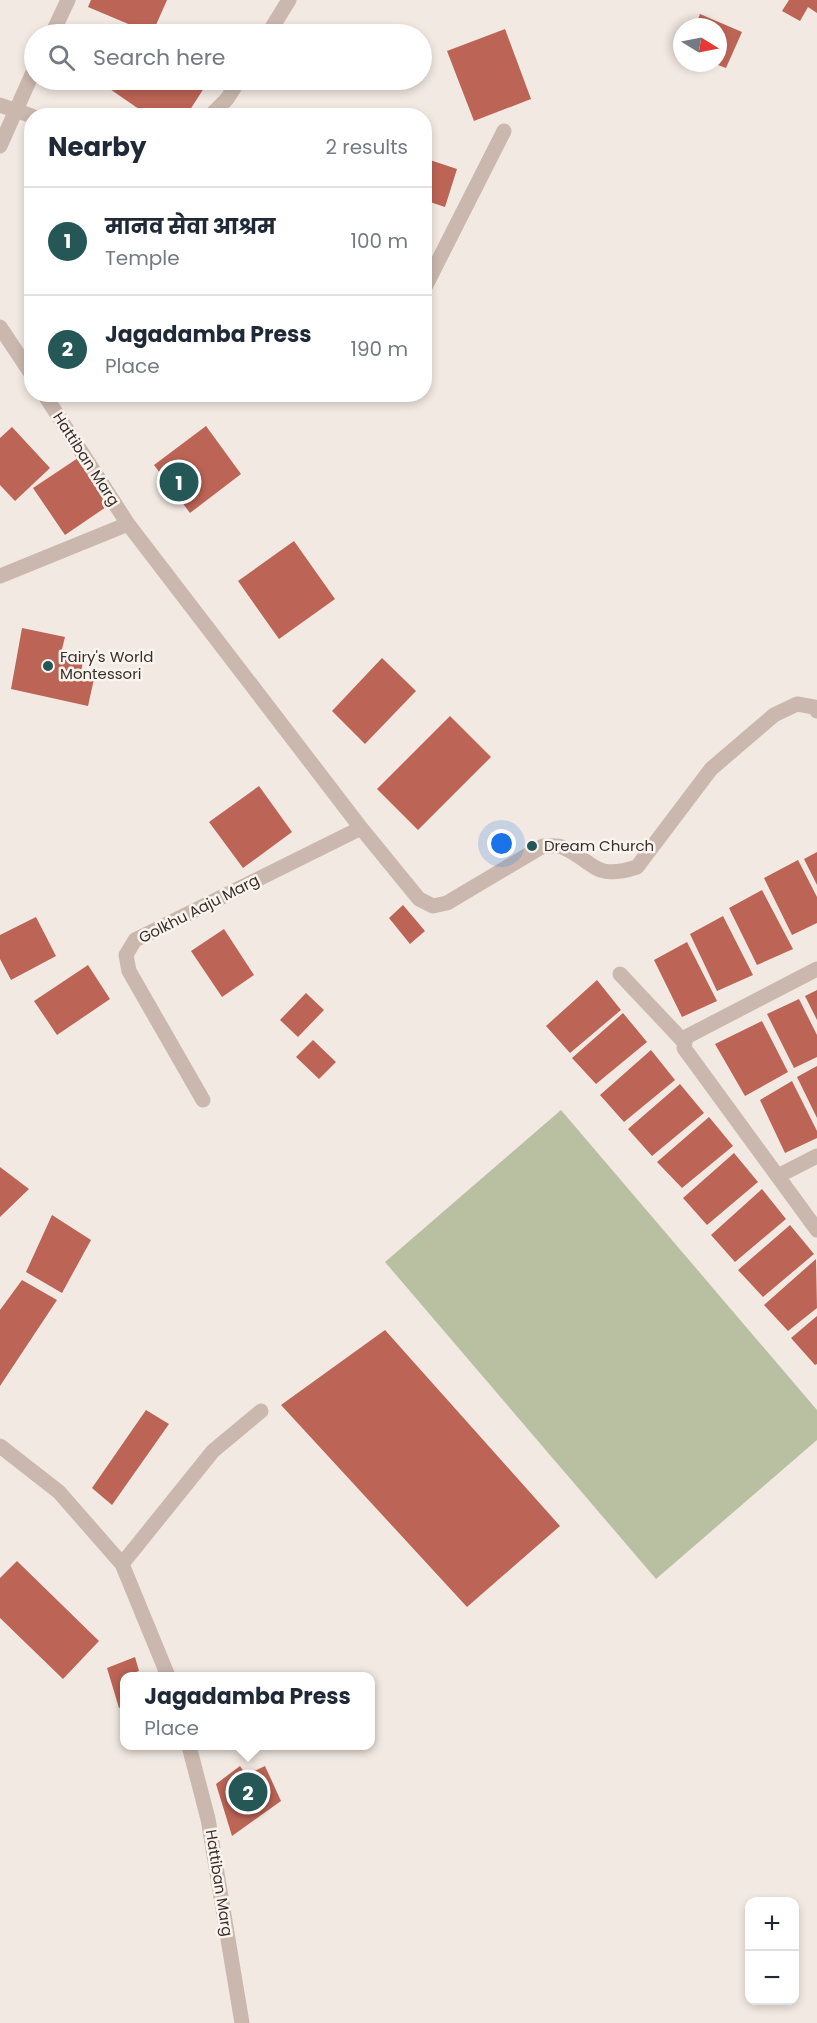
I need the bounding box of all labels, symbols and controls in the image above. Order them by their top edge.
north arrow [673,18,727,72]
search box [24,24,432,90]
icon: search [45,41,78,74]
text: Search here [93,42,226,73]
text: Nearby [48,129,146,165]
text: 2 results [325,133,408,161]
text: मानव सेवा आश्रम [105,211,275,242]
text: 1 [64,227,71,255]
text: 100 m [351,227,408,255]
text: Temple [105,244,180,272]
text: Jagadamba Press [105,319,312,350]
text: 2 [62,335,73,363]
text: 190 m [351,335,408,363]
text: Place [105,352,160,380]
street label: Hattiban Marg [48,408,125,510]
pin: 1 [160,460,198,504]
place label: Fairy's World Montessori [60,646,153,684]
marker: Fairy's World Montessori [41,659,55,673]
your location [487,829,516,858]
place label: Dream Church [544,835,654,856]
marker: Dream Church [525,839,539,853]
street label: Golkhu Aaju Marg [135,869,262,948]
popup [120,1672,375,1750]
text: Jagadamba Press [144,1681,351,1712]
text: Place [144,1714,199,1742]
pin: 2 [228,1770,268,1814]
street label: Hattiban Marg [201,1828,238,1938]
map controls [745,1897,799,2005]
button: + [745,1897,799,1951]
button: − [745,1951,799,2005]

